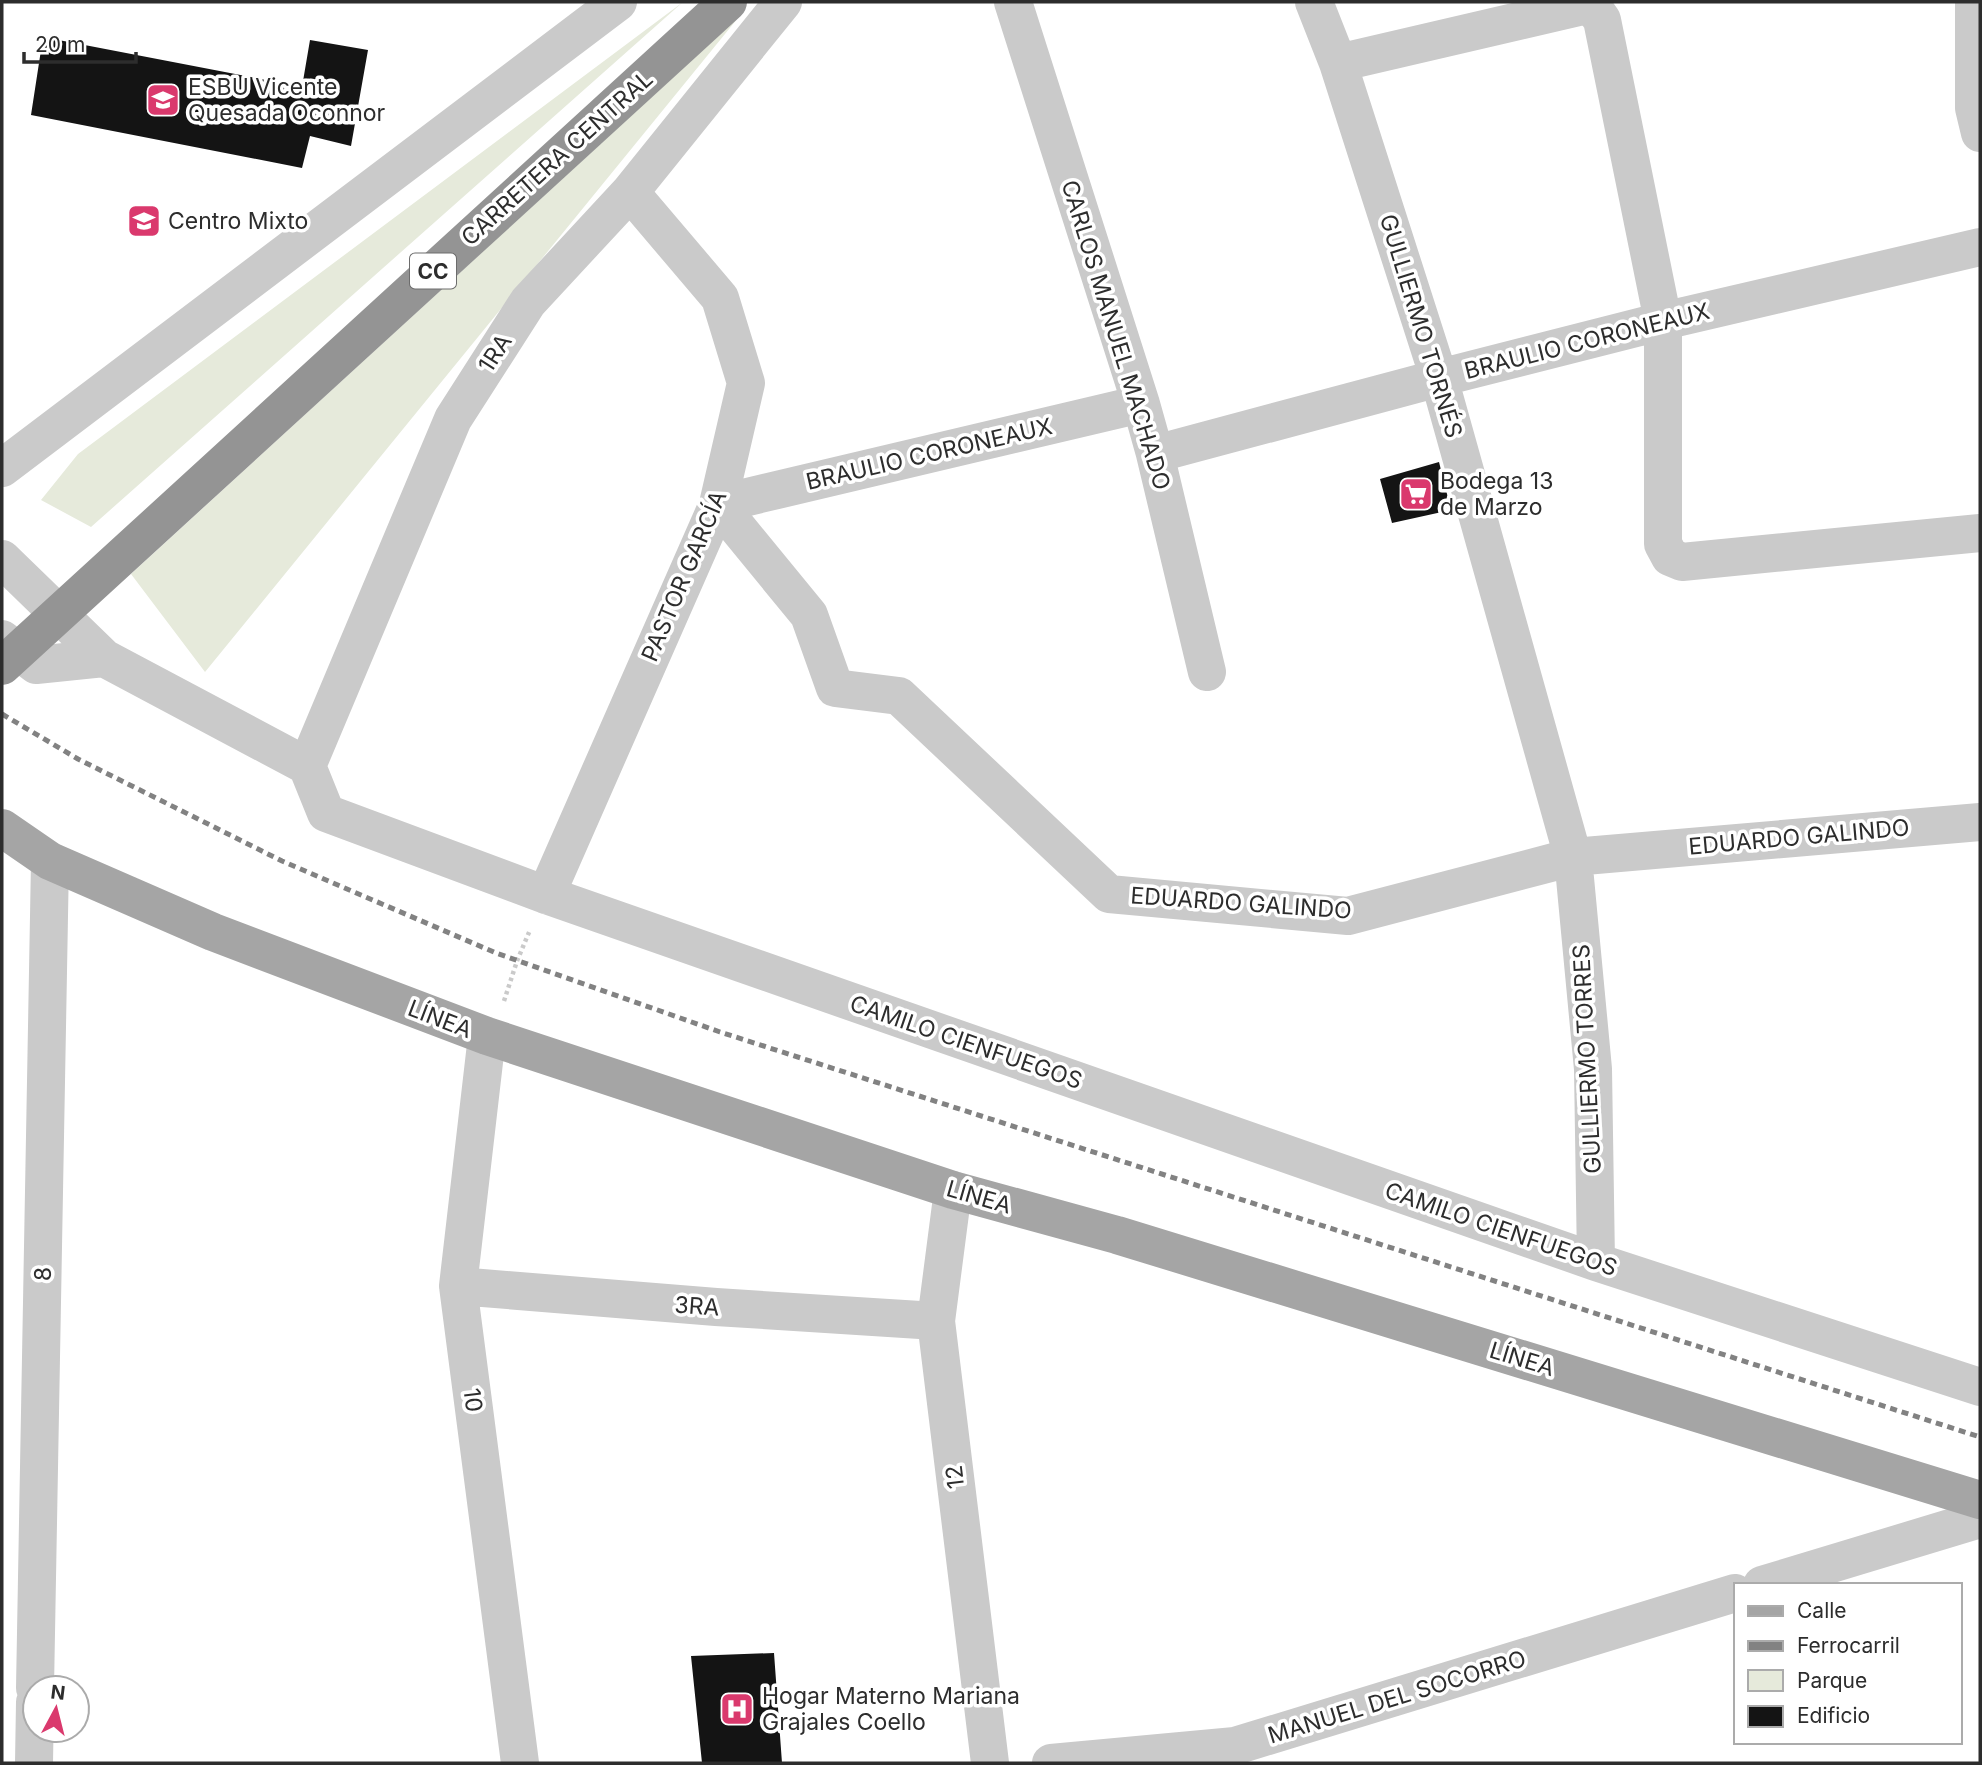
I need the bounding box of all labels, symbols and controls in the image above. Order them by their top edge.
scale bar [24,21,136,65]
text: 20 m [35,32,85,57]
street label: CARRETERA CENTRAL [456,65,658,251]
place label: ESBU Vicente Quesada Oconnor [188,73,386,127]
school or university icon: ESBU Vicente Quesada Oconnor [144,81,182,119]
street label: CARLOS MANUEL MACHADO [1055,177,1177,493]
school or university icon: Centro Mixto [125,202,163,240]
place label: Centro Mixto [168,207,308,235]
street label: GULLIERMO TORNÉS [1374,211,1468,441]
road number: CC [410,254,456,288]
street label: BRAULIO CORONEAUX [1461,297,1713,385]
street label: 1RA [472,328,518,377]
street label: BRAULIO CORONEAUX [803,412,1055,496]
place label: Bodega 13 de Marzo [1440,467,1553,521]
supermarket icon: Bodega 13 de Marzo [1397,475,1435,513]
street label: PASTOR GARCÍA [635,486,733,666]
street label: EDUARDO GALINDO [1687,813,1911,861]
street label: EDUARDO GALINDO [1129,881,1353,925]
street label: GULLIERMO TORRES [1567,943,1607,1175]
street label: CAMILO CIENFUEGOS [846,989,1086,1095]
street label: LÍNEA [404,994,476,1044]
street label: LÍNEA [943,1174,1015,1220]
street label: CAMILO CIENFUEGOS [1381,1176,1621,1282]
street label: 8 [29,1267,57,1281]
street label: 3RA [674,1290,720,1322]
street label: LÍNEA [1486,1336,1558,1382]
street label: 10 [458,1386,488,1414]
street label: 12 [940,1464,970,1490]
legend [1734,1583,1961,1744]
text: Calle [1797,1598,1847,1623]
text: Ferrocarril [1797,1633,1900,1658]
street label: MANUEL DEL SOCORRO [1265,1644,1529,1750]
text: Parque [1797,1668,1867,1693]
north arrow [21,1674,91,1744]
text: N [49,1680,67,1705]
place label: Hogar Materno Mariana Grajales Coello [762,1682,1020,1736]
hospital icon: Hogar Materno Mariana Grajales Coello [718,1690,756,1728]
text: Edificio [1797,1703,1870,1728]

